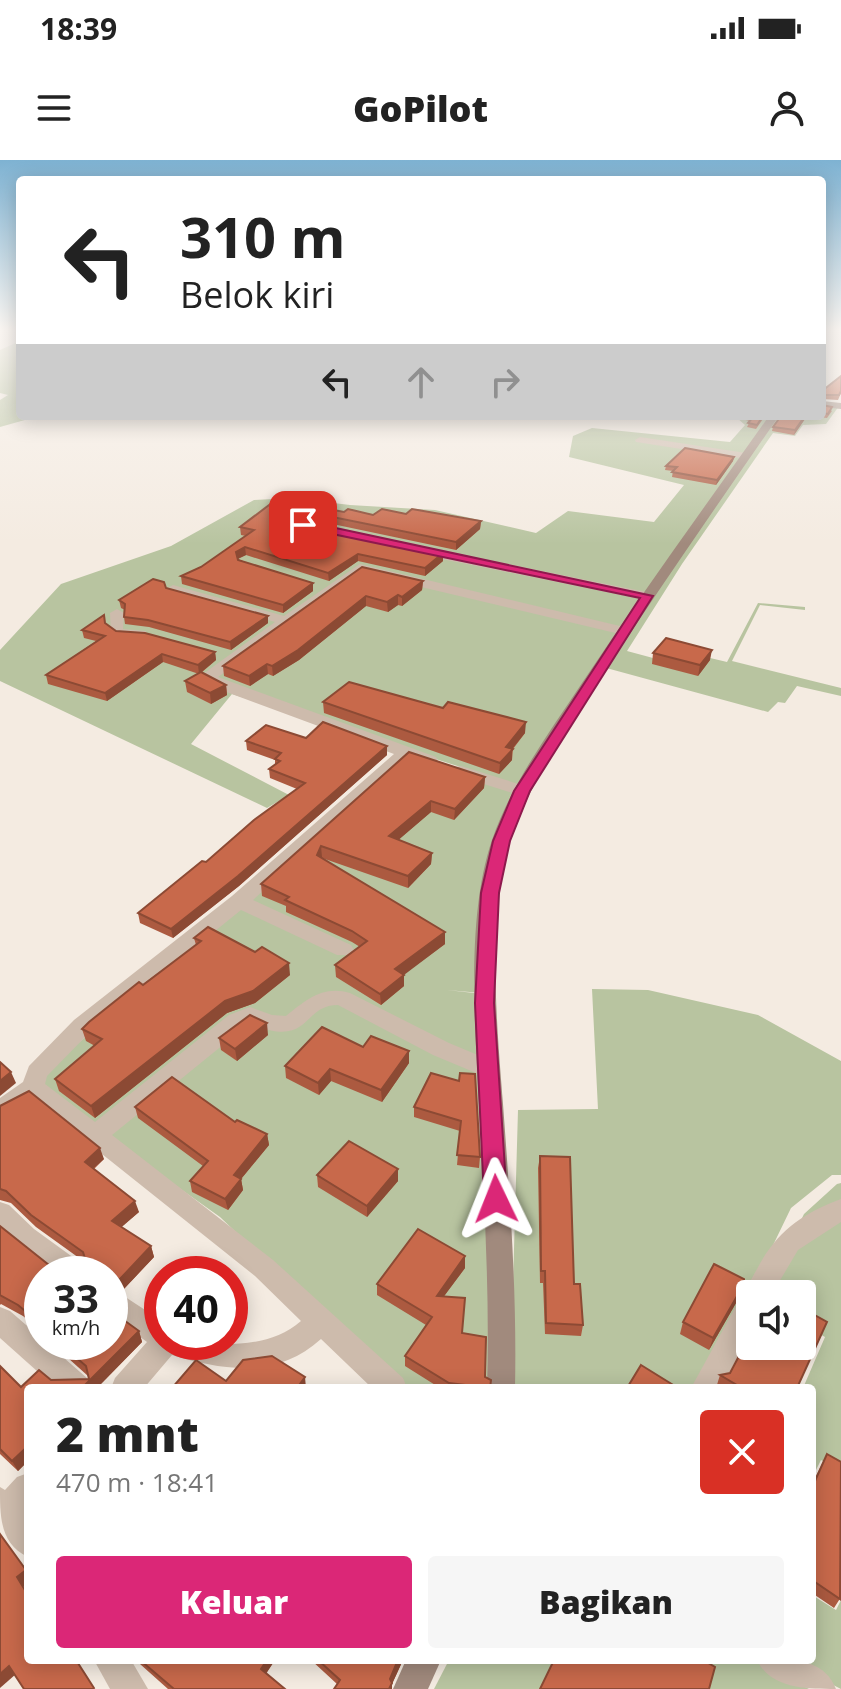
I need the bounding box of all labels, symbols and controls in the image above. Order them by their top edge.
text: 18:39 [40,8,117,49]
text: GoPilot [353,84,488,133]
icon: menu [32,86,76,130]
icon: person [765,86,809,130]
text: 310 m [180,198,346,274]
icon: left [48,208,152,312]
text: Belok kiri [180,270,334,319]
icon: left [315,360,359,404]
icon: ahead [399,360,443,404]
icon: right [483,360,527,404]
pin [269,491,337,559]
icon: arrive [281,503,325,547]
position arrow [454,1157,538,1241]
speed limit sign: 40 [144,1256,248,1360]
text: 33 [53,1270,99,1325]
map controls [736,1280,816,1360]
button: sound [736,1280,816,1360]
text: km/h [52,1314,100,1341]
text: 2 mnt [56,1401,199,1466]
button: close [700,1410,784,1494]
text: 470 m · 18:41 [56,1464,218,1500]
button: Keluar [56,1556,412,1648]
button: Bagikan [428,1556,784,1648]

